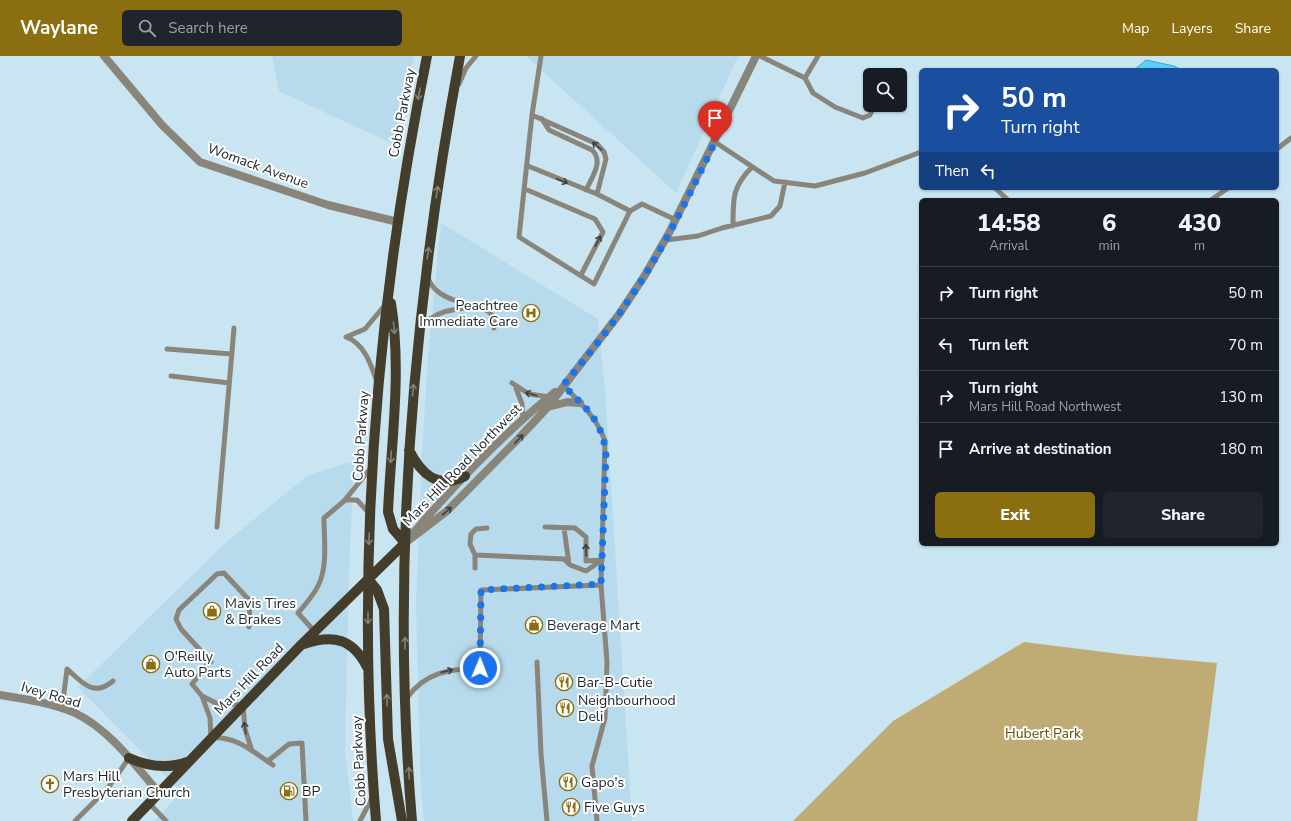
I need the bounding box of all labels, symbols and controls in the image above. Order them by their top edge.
search box [122,10,402,46]
text: Waylane [20,15,98,41]
icon: search [136,17,158,39]
text: Search here [168,18,248,38]
text: Map [1122,19,1149,38]
text: Layers [1171,19,1213,38]
text: Share [1235,19,1271,38]
street label: Cobb Parkway [384,66,420,159]
map controls [863,68,907,112]
button: search [863,68,907,112]
text: 50 m [1001,79,1067,117]
icon: right [935,84,987,136]
one-way arrow [415,87,423,100]
pin [698,101,732,142]
icon: arrive [704,107,726,129]
text: Turn right [1001,115,1080,139]
street label: Womack Avenue [205,139,311,193]
one-way arrow [592,142,603,151]
icon: left [977,160,999,182]
text: Then [935,161,969,181]
one-way arrow [556,177,568,185]
one-way arrow [433,186,441,199]
text: 14:58 [977,207,1041,239]
text: 6 [1102,207,1117,239]
text: 430 [1178,207,1221,239]
one-way arrow [595,235,603,247]
text: Arrival [989,237,1028,255]
text: min [1099,237,1120,255]
text: m [1194,237,1205,255]
one-way arrow [424,247,432,260]
icon: right [935,282,957,304]
text: Turn right [969,283,1038,303]
text: 50 m [1228,283,1263,303]
place label: Peachtree Immediate Care [419,296,518,331]
hospital icon: Peachtree Immediate Care [521,303,541,323]
one-way arrow [391,321,398,334]
icon: left [935,334,957,356]
text: Turn left [969,335,1028,355]
text: 70 m [1228,335,1263,355]
text: Turn right [969,378,1038,398]
one-way arrow [410,384,417,397]
icon: right [935,386,957,408]
text: 130 m [1219,387,1263,407]
street label: Cobb Parkway [348,389,374,482]
one-way arrow [525,390,538,397]
text: Mars Hill Road Northwest [969,398,1121,416]
street label: Mars Hill Road Northwest [398,399,526,530]
one-way arrow [514,434,523,444]
icon: arrive [935,438,957,460]
text: Arrive at destination [969,439,1112,459]
text: 180 m [1219,439,1263,459]
one-way arrow [387,450,394,463]
button: Exit [935,492,1095,538]
button: Share [1103,492,1263,538]
one-way arrow [442,506,452,515]
one-way arrow [365,532,373,545]
one-way arrow [582,544,590,557]
place label: Mavis Tires & Brakes [225,594,296,629]
shop icon: Mavis Tires & Brakes [202,601,222,621]
one-way arrow [364,611,372,624]
shop icon: Beverage Mart [524,615,544,635]
place label: Beverage Mart [547,616,640,635]
one-way arrow [401,637,409,650]
street label: Mars Hill Road [210,639,288,719]
place label: O'Reilly Auto Parts [164,647,231,682]
position arrow [459,647,501,689]
shop icon: O'Reilly Auto Parts [141,654,161,674]
one-way arrow [440,666,453,674]
restaurant icon: Bar-B-Cutie [554,672,574,692]
place label: Bar-B-Cutie [577,673,653,692]
street label: Ivey Road [19,677,83,713]
place label: Neighbourhood Deli [578,691,676,726]
one-way arrow [383,694,391,707]
restaurant icon: Neighbourhood Deli [555,698,575,718]
street label: Cobb Parkway [347,714,371,807]
one-way arrow [241,722,249,735]
park label: Hubert Park [1005,724,1082,743]
place label: Mars Hill Presbyterian Church [63,767,190,802]
one-way arrow [406,767,413,780]
restaurant icon: Gapo's [558,772,578,792]
place label: Gapo's [581,773,625,792]
church icon: Mars Hill Presbyterian Church [40,774,60,794]
fuel station icon: BP [279,781,299,801]
place label: BP [302,782,320,801]
restaurant icon: Five Guys [561,797,581,817]
place label: Five Guys [584,798,645,817]

